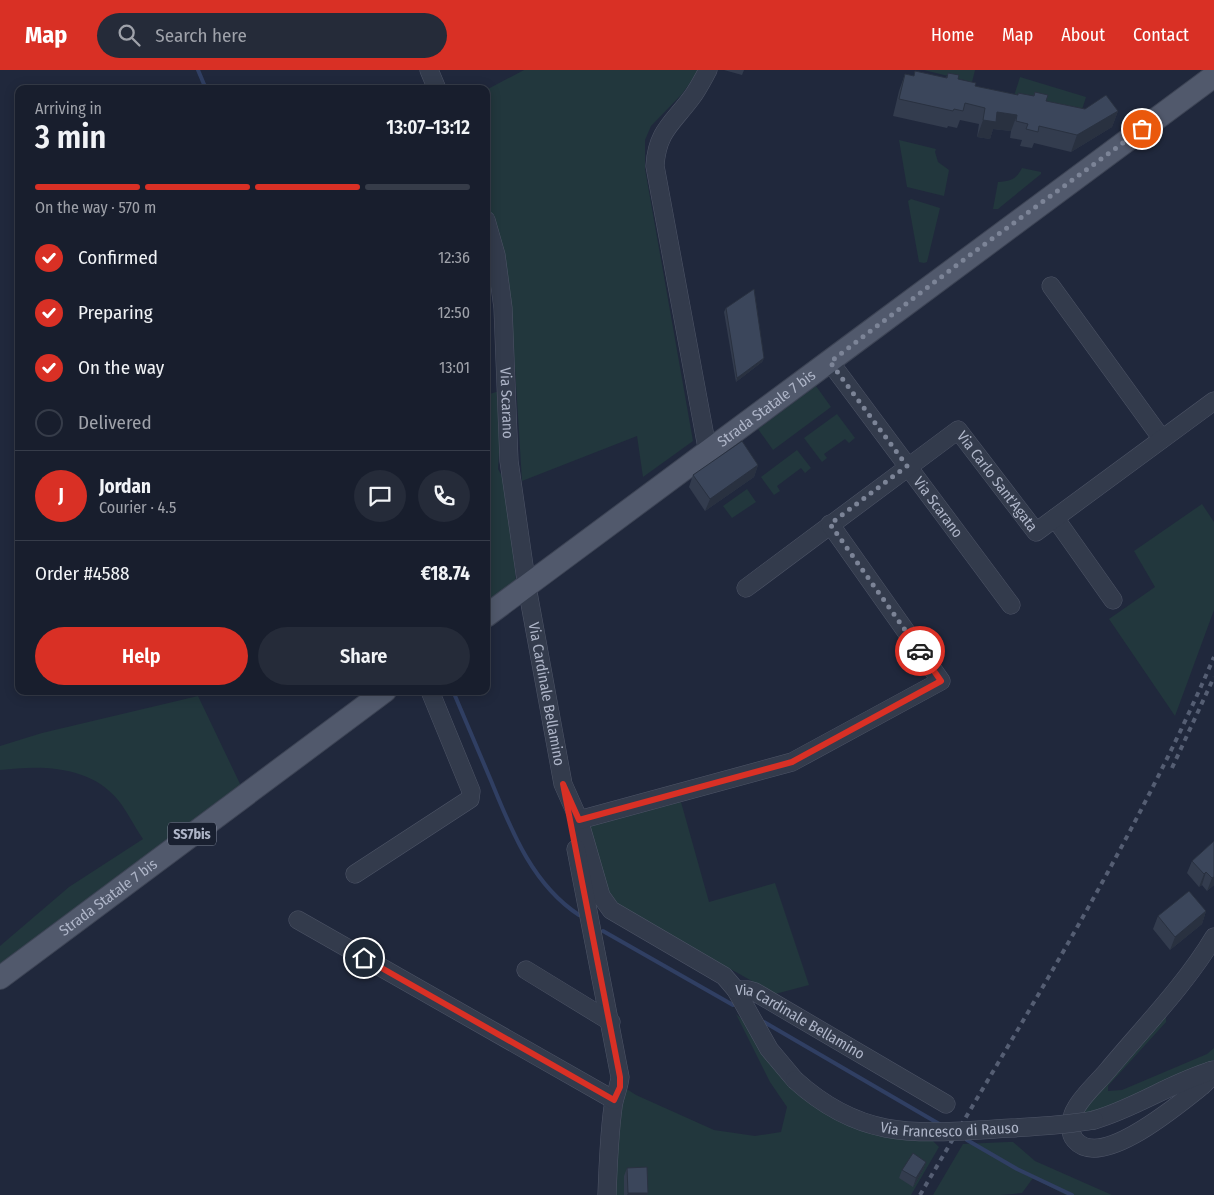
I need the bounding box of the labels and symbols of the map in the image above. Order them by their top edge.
pin [1121,108,1163,150]
street label: Strada Statale 7 bis [714,366,819,451]
street label: Via Scarano [496,367,517,439]
street label: Via Carlo Sant'Agata [953,427,1041,535]
street label: Via Scarano [910,473,967,541]
street label: Via Cardinale Bellamino [525,621,569,767]
courier [895,626,945,676]
road number: SS7bis [168,822,216,846]
street label: Strada Statale 7 bis [56,855,161,940]
pin [343,937,385,979]
street label: Via Cardinale Bellamino [735,981,868,1063]
street label: Via Francesco di Rauso [879,1118,1019,1141]

